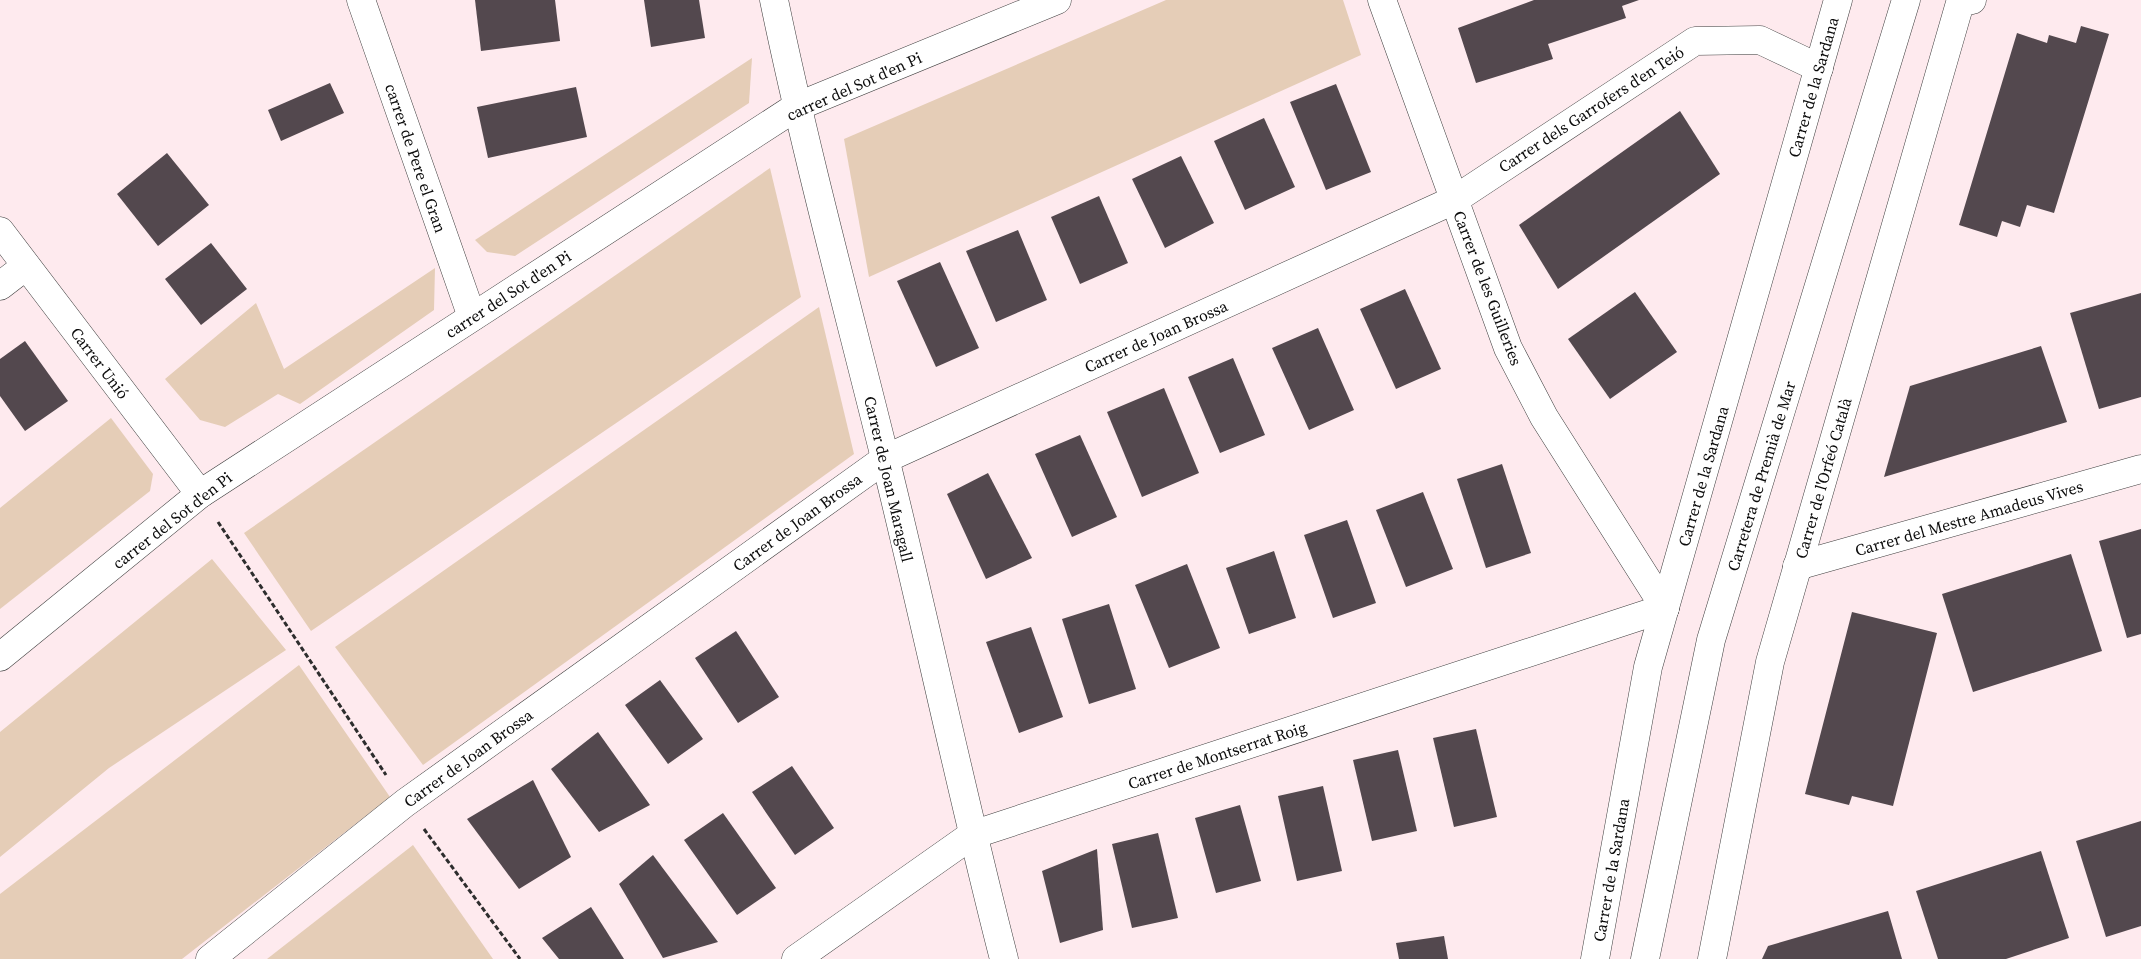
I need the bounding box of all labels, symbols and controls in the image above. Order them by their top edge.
street label: Carrer de la Sardana [1782,13,1844,160]
street label: Carrer dels Garrofers d'en Teió [1494,40,1688,177]
street label: carrer del Sot d'en Pi [783,46,925,126]
street label: carrer de Pere el Gran [380,80,452,236]
street label: Carrer de les Guilleries [1448,207,1528,369]
street label: carrer del Sot d'en Pi [441,245,575,343]
street label: Carrer de Joan Brossa [1081,294,1232,377]
street label: Carrer Unió [66,323,134,404]
street label: Carretera de Premià de Mar [1722,378,1800,574]
street label: Carrer de Joan Maragall [859,394,919,564]
street label: Carrer de l'Orfeó Català [1789,394,1857,561]
street label: Carrer de la Sardana [1672,402,1734,549]
street label: carrer del Sot d'en Pi [108,466,237,574]
street label: Carrer de Joan Brossa [728,467,867,576]
street label: Carrer del Mestre Amadeus Vives [1852,475,2086,561]
street label: Carrer de Joan Brossa [399,703,538,812]
street label: Carrer de Montserrat Roig [1125,716,1309,794]
street label: Carrer de la Sardana [1588,796,1635,943]

